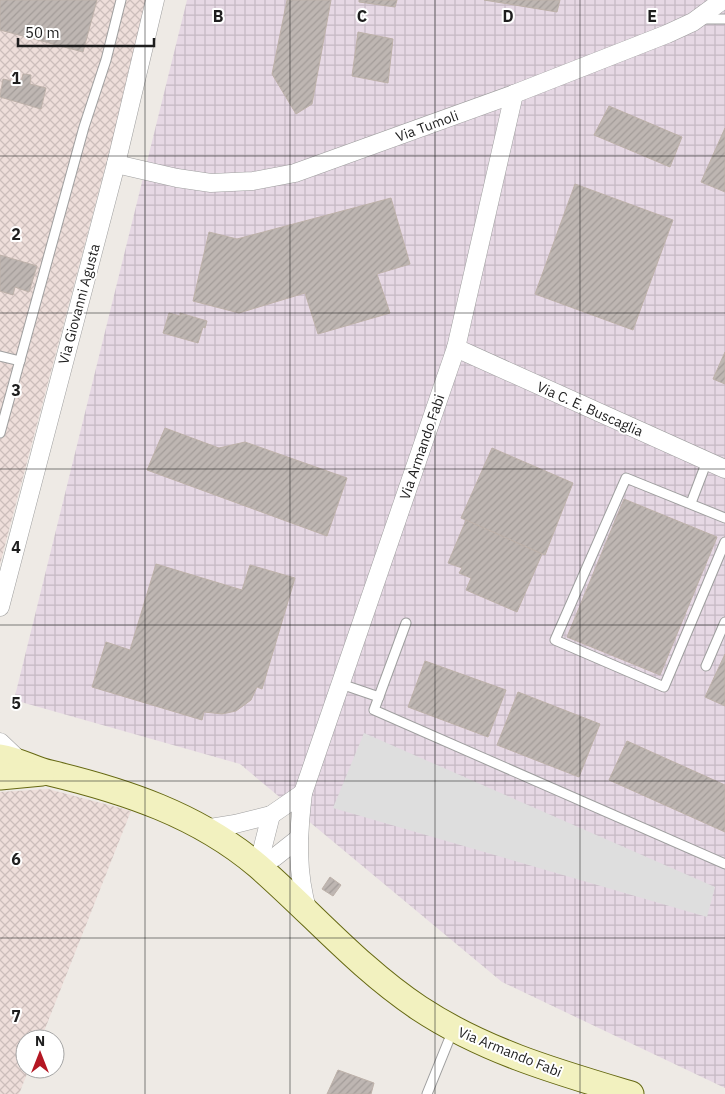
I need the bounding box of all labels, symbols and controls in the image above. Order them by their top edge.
text: B [213,6,224,26]
text: C [357,6,367,26]
text: D [502,6,514,26]
text: E [647,6,657,26]
scale bar [18,15,154,47]
text: 50 m [25,23,60,42]
text: 1 [11,68,21,88]
street label: Via Tumoli [393,106,461,146]
text: 2 [11,224,21,244]
street label: Via Giovanni Agusta [54,241,104,366]
street label: Via C. E. Buscaglia [534,377,646,441]
text: 3 [11,380,21,400]
street label: Via Armando Fabi [396,392,448,502]
text: 4 [11,537,21,557]
text: 5 [11,693,21,713]
text: 6 [11,849,21,869]
text: 7 [11,1006,21,1026]
street label: Via Armando Fabi [456,1023,564,1081]
north arrow [15,1029,65,1079]
text: N [35,1032,45,1050]

